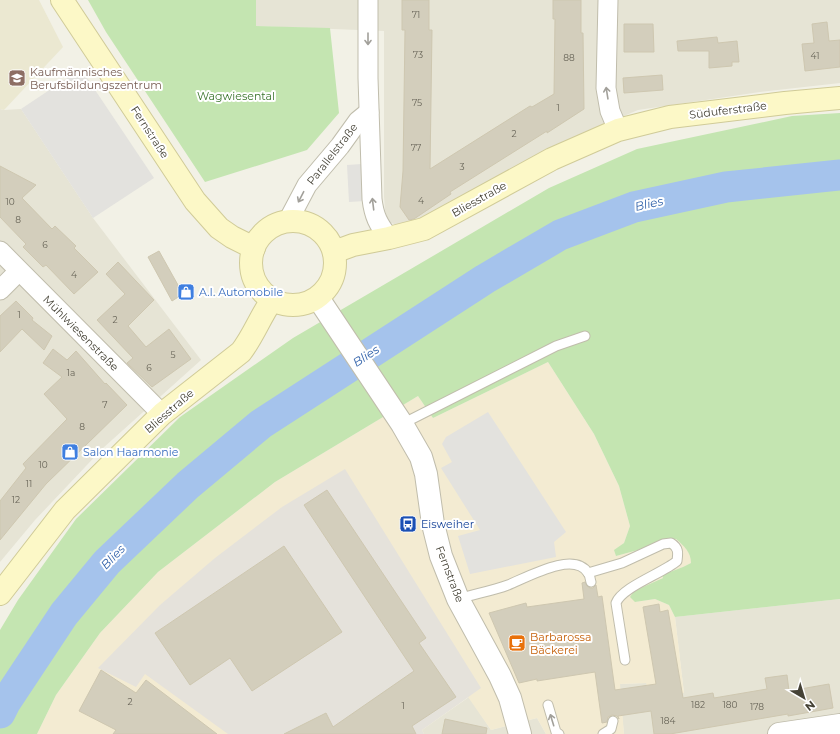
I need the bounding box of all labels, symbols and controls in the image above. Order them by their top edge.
house number: 71 [412,9,420,20]
one-way arrow [364,32,372,45]
house number: 73 [413,49,423,60]
house number: 41 [811,50,819,61]
house number: 88 [563,52,575,63]
place label: Kaufmännisches Berufsbildungszentrum [30,65,162,92]
school or university icon: Kaufmännisches Berufsbildungszentrum [7,68,27,88]
one-way arrow [603,87,611,100]
park label: Wagwiesental [197,89,275,103]
house number: 75 [412,97,422,108]
street label: Süduferstraße [688,98,768,122]
house number: 1 [556,102,560,113]
street label: Fernstraße [128,103,172,161]
street label: Parallelstraße [304,120,361,188]
house number: 2 [511,128,517,139]
house number: 77 [411,142,421,153]
house number: 3 [459,161,465,172]
street label: Bliesstraße [449,178,509,220]
one-way arrow [297,190,304,202]
water label: Blies [633,193,665,214]
house number: 4 [418,195,424,206]
house number: 10 [5,196,15,207]
one-way arrow [369,198,376,211]
house number: 8 [15,214,21,225]
house number: 6 [42,239,48,250]
house number: 4 [71,269,77,280]
shop icon: A.I. Automobile [176,282,196,302]
place label: A.I. Automobile [199,285,283,299]
street label: Mühlwiesenstraße [40,292,122,374]
house number: 1 [17,309,21,320]
house number: 2 [112,314,118,325]
water label: Blies [350,341,382,370]
house number: 5 [170,349,176,360]
house number: 6 [146,362,152,373]
house number: 1a [67,367,75,378]
street label: Bliesstraße [142,386,197,436]
house number: 7 [102,399,108,410]
house number: 8 [79,421,85,432]
shop icon: Salon Haarmonie [60,442,80,462]
place label: Salon Haarmonie [83,445,179,459]
house number: 10 [38,459,48,470]
house number: 11 [26,478,32,489]
house number: 12 [12,494,20,505]
bus stop icon: Eisweiher [398,514,418,534]
place label: Eisweiher [421,517,474,531]
water label: Blies [97,541,128,572]
street label: Fernstraße [433,544,467,605]
place label: Barbarossa Bäckerei [530,630,591,657]
cafe icon: Barbarossa Bäckerei [507,633,527,653]
north arrow [784,678,824,718]
house number: 2 [127,696,133,707]
text: N [802,698,818,714]
house number: 182 [691,699,705,710]
house number: 180 [723,699,738,710]
house number: 1 [401,700,405,711]
house number: 178 [750,701,764,712]
one-way arrow [548,714,556,726]
house number: 184 [661,715,676,726]

